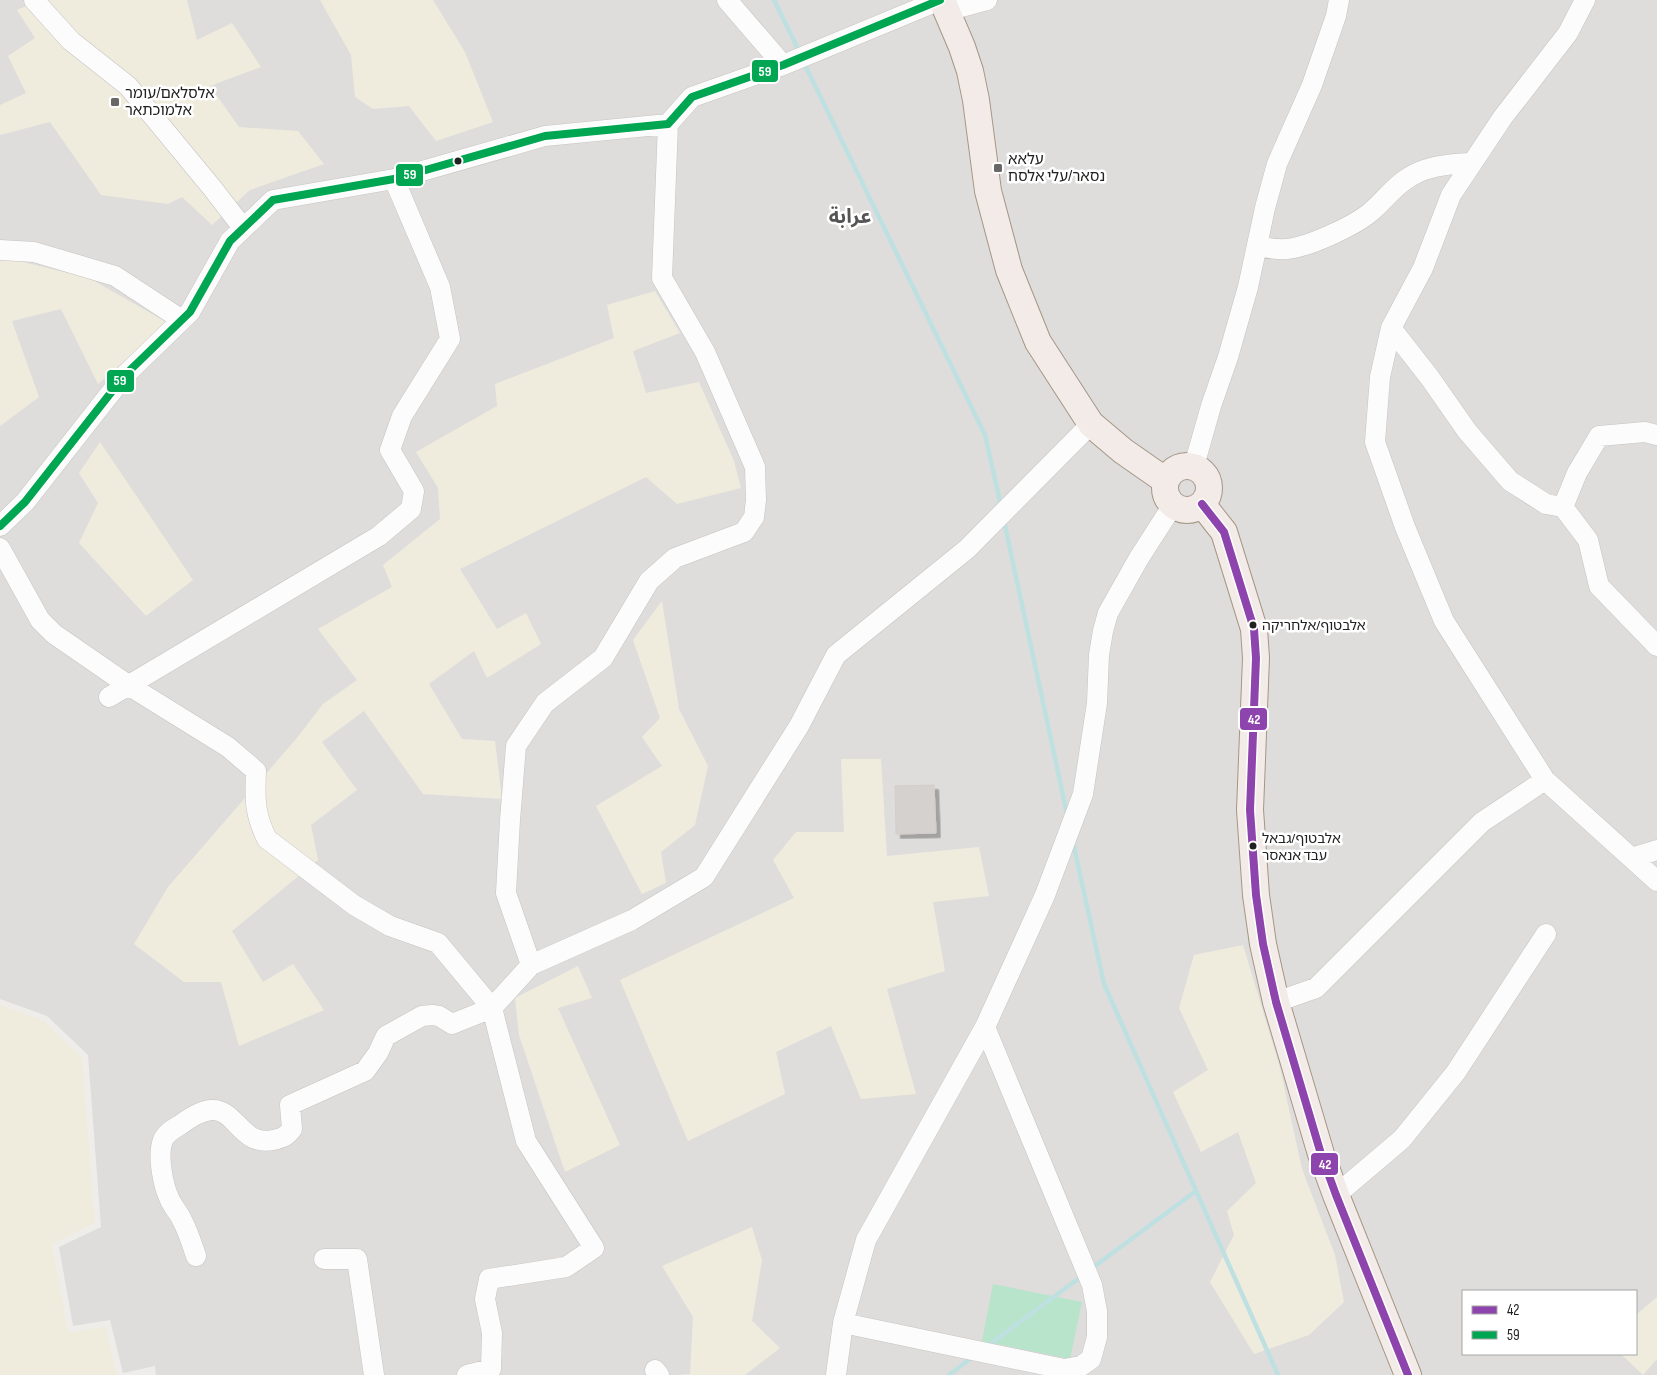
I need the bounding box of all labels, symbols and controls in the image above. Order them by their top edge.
line badge: 59 [751,59,779,83]
text: 59 [759,63,772,80]
place label: אלסלאם/עומר אלמוכתאר [125,84,215,120]
marker: אלסלאם/עומר אלמוכתאר [109,96,121,108]
place label: עלאא נסאר/עלי אלסח [1008,150,1105,186]
unlabelled marker [453,156,463,166]
marker: עלאא נסאר/עלי אלסח [992,162,1004,174]
line badge: 59 [395,163,424,187]
text: 59 [404,166,417,183]
district label: عرابة [829,205,871,229]
line badge: 59 [106,369,135,393]
text: 59 [114,372,127,389]
place label: אלבטוף/אלחריקה [1262,617,1366,634]
marker: אלבטוף/אלחריקה [1248,620,1258,630]
line badge: 42 [1239,707,1268,731]
text: 42 [1248,711,1260,728]
place label: אלבטוף/גבאל עבד אנאסר [1262,830,1341,864]
marker: אלבטוף/גבאל עבד אנאסר [1248,841,1258,851]
line badge: 42 [1310,1152,1339,1176]
text: 42 [1319,1156,1331,1173]
legend [1462,1290,1637,1355]
text: 42 [1507,1301,1520,1320]
text: 59 [1507,1326,1520,1345]

